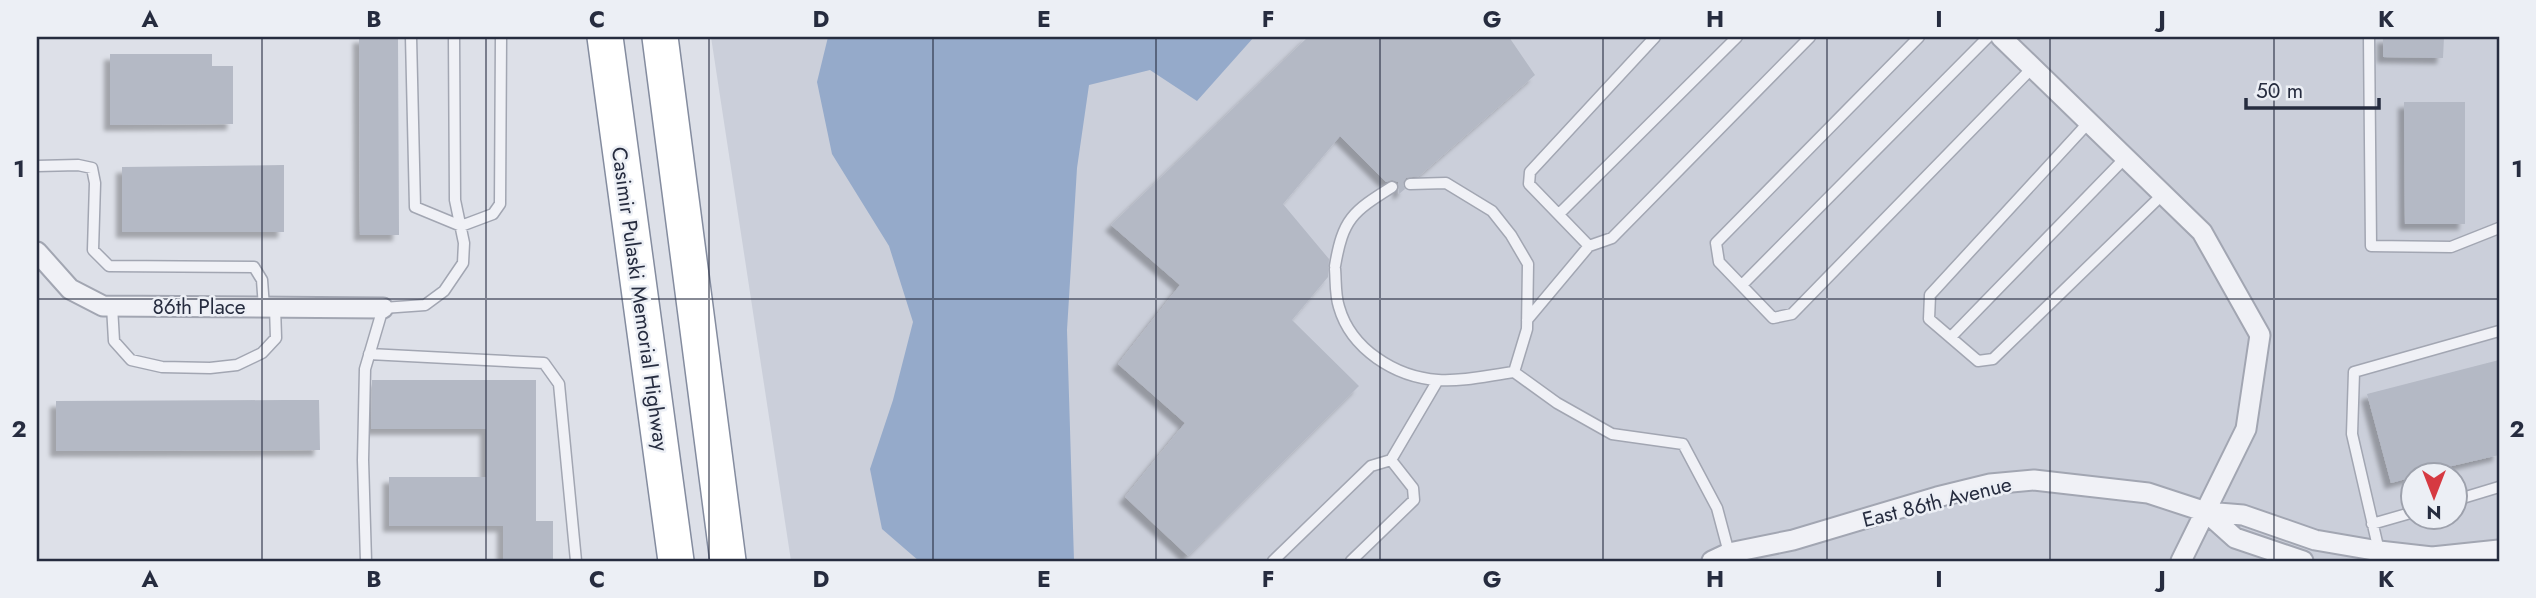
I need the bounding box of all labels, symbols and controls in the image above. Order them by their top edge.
text: A [141,2,159,36]
text: B [366,2,382,36]
text: C [589,2,605,36]
text: D [813,2,830,36]
text: E [1037,2,1051,36]
text: F [1262,2,1274,36]
text: G [1483,2,1501,36]
text: H [1706,2,1724,36]
text: I [1935,2,1943,36]
text: J [2154,2,2166,36]
text: K [2378,2,2395,36]
scale bar [2246,66,2378,110]
text: 50 m [2256,76,2303,106]
street label: Casimir Pulaski Memorial Highway [604,145,676,454]
text: 1 [13,152,25,186]
text: 1 [2511,152,2523,186]
street label: 86th Place [152,292,246,322]
text: 2 [11,412,27,446]
text: 2 [2509,412,2525,446]
north arrow [2400,462,2470,532]
street label: East 86th Avenue [1859,469,2015,535]
text: N [2426,499,2442,526]
text: A [141,562,159,596]
text: B [366,562,382,596]
text: C [589,562,605,596]
text: D [813,562,830,596]
text: E [1037,562,1051,596]
text: F [1262,562,1274,596]
text: G [1483,562,1501,596]
text: H [1706,562,1724,596]
text: I [1935,562,1943,596]
text: J [2154,562,2166,596]
text: K [2378,562,2395,596]

